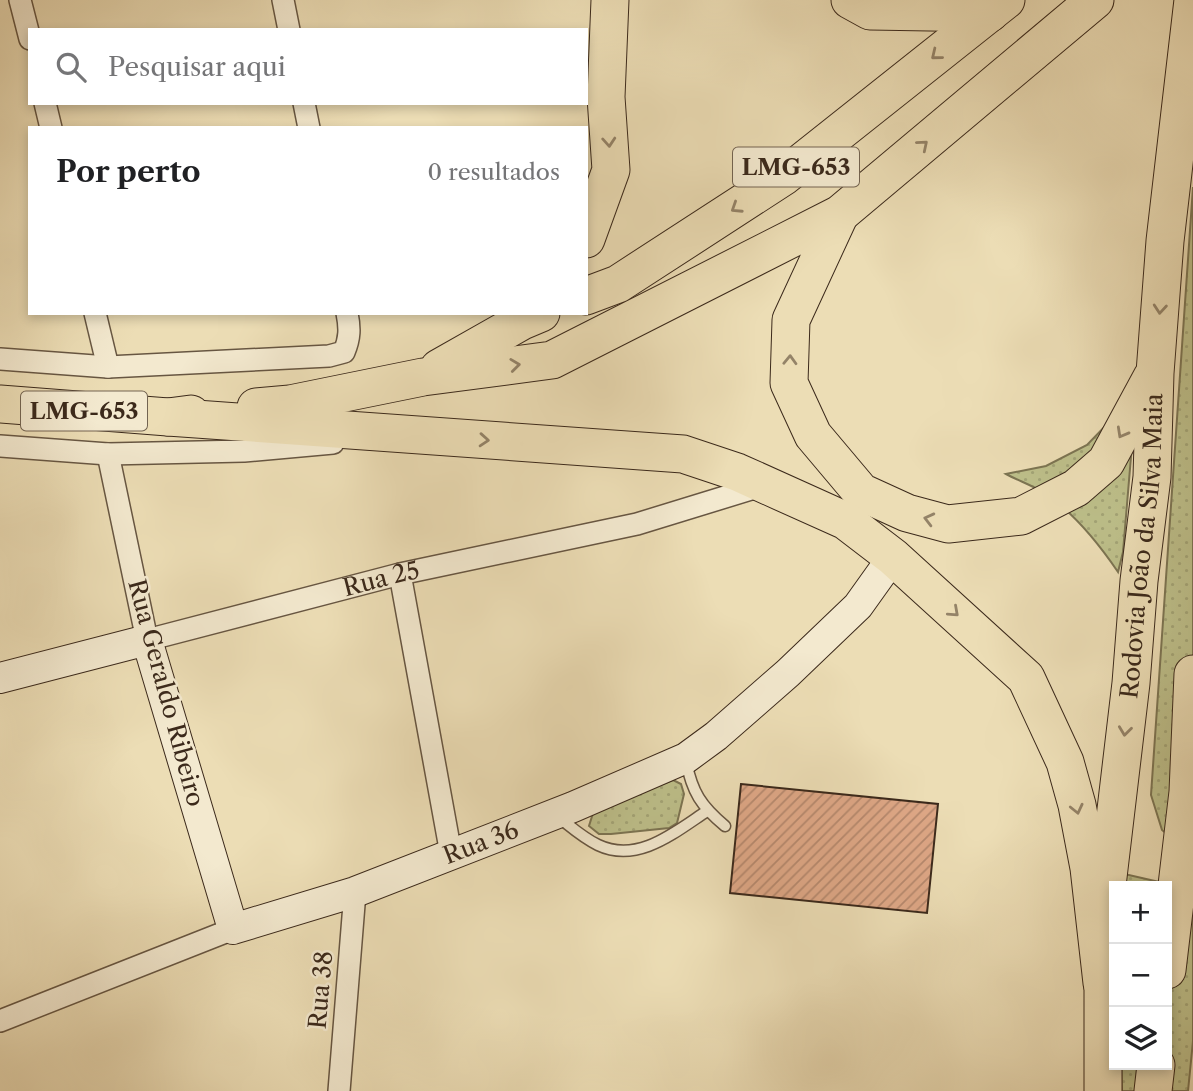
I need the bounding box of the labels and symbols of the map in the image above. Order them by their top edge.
one-way arrow [932,47,944,60]
one-way arrow [601,136,616,147]
one-way arrow [915,141,928,154]
road number: LMG-653 [733,148,859,186]
one-way arrow [731,200,744,213]
one-way arrow [1153,304,1168,315]
one-way arrow [782,354,798,365]
one-way arrow [509,358,521,373]
road number: LMG-653 [21,392,147,430]
street label: Rodovia João da Silva Maia [1114,393,1168,700]
one-way arrow [1117,426,1130,438]
one-way arrow [478,432,489,447]
one-way arrow [923,513,935,527]
street label: Rua 25 [340,555,422,602]
street label: Rua Geraldo Ribeiro [122,576,211,810]
one-way arrow [946,603,959,616]
one-way arrow [1118,725,1133,737]
one-way arrow [1069,803,1084,815]
street label: Rua 36 [439,815,523,870]
street label: Rua 38 [303,950,338,1030]

